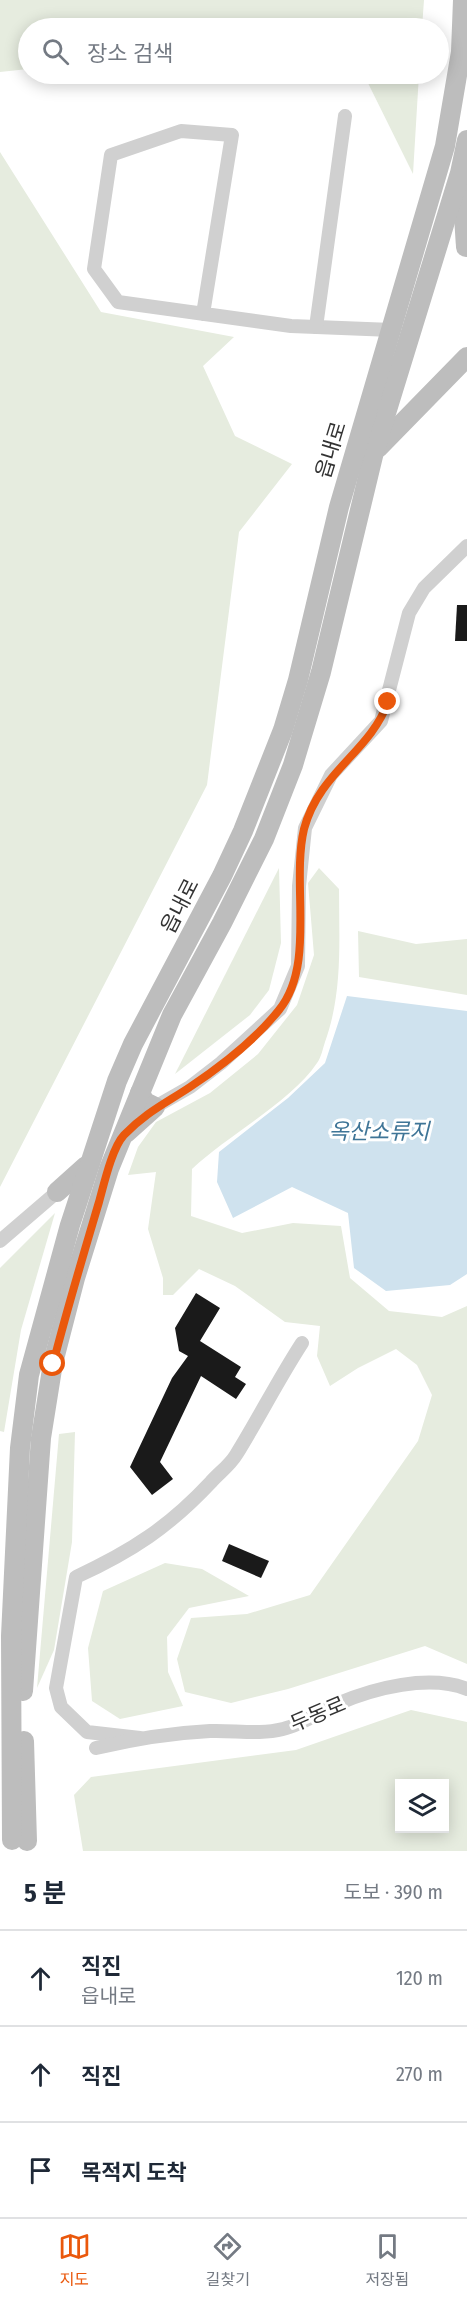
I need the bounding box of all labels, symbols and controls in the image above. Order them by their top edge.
search box [18,18,449,84]
icon: search [39,35,72,68]
text: 장소 검색 [87,40,173,67]
street label: 읍내로 [310,418,352,482]
route end [374,688,400,714]
street label: 읍내로 [155,874,205,938]
water label: 옥산소류지 [328,1118,431,1145]
route start [39,1350,65,1376]
street label: 두동로 [286,1691,350,1737]
map controls [395,1779,449,1833]
button: layers [395,1779,449,1833]
text: 5 분 [24,1878,66,1909]
text: 도보 · 390 m [344,1880,443,1904]
text: 직진 [81,1953,121,1980]
icon: ahead [24,1962,57,1995]
text: 120 m [396,1966,443,1990]
text: 읍내로 [81,1984,136,2008]
icon: ahead [24,2058,57,2091]
text: 270 m [396,2062,443,2086]
text: 직진 [81,2063,121,2090]
icon: arrive [24,2154,57,2187]
text: 목적지 도착 [81,2159,187,2186]
tab: 지도 [58,2230,91,2290]
tab: 길찾기 [206,2230,250,2290]
tab: 저장됨 [365,2230,409,2290]

